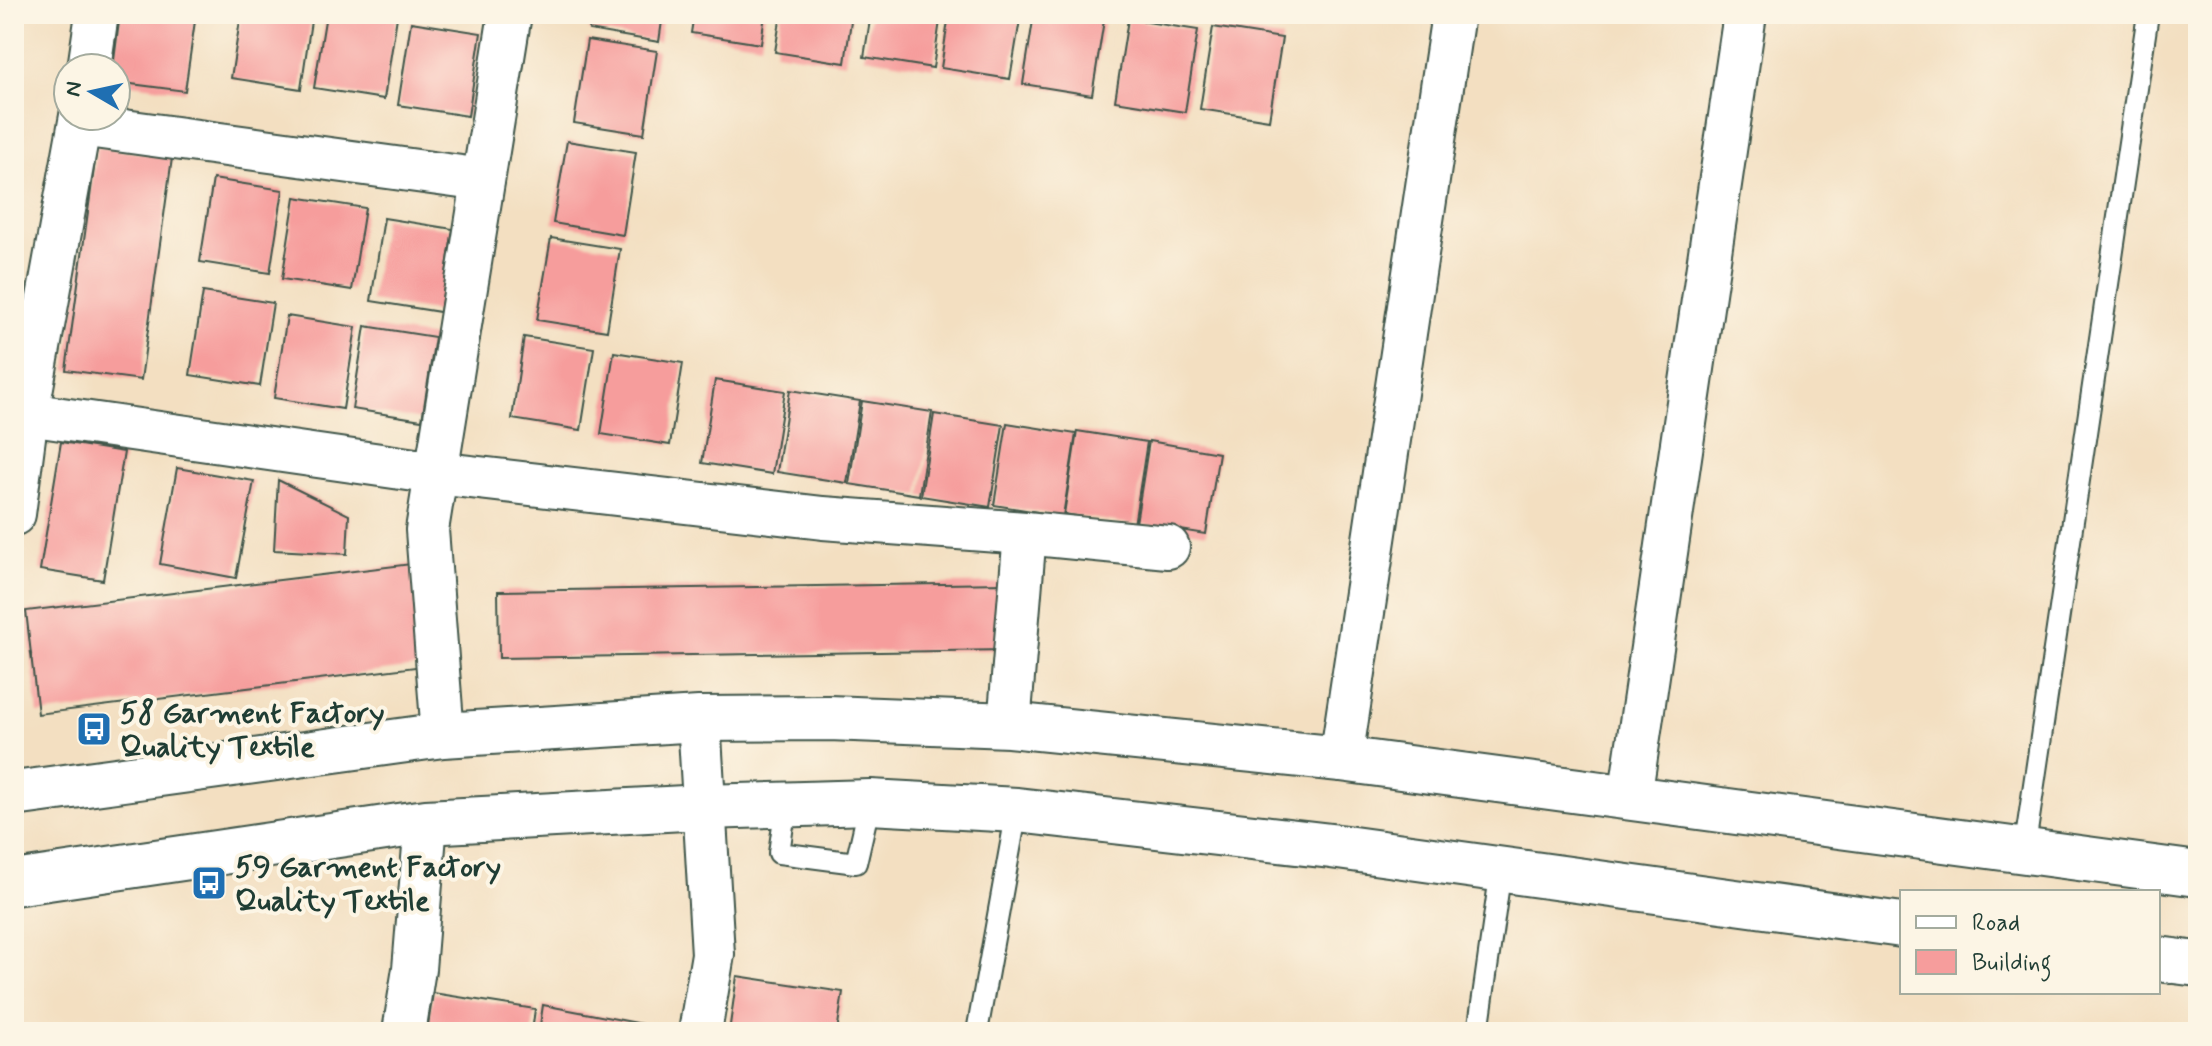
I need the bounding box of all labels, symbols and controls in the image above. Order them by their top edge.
north arrow [52,52,132,132]
text: N [59,80,89,99]
place label: 58 Garment Factory Quality Textile [120,694,385,767]
bus stop icon: 58 Garment Factory Quality Textile [75,710,113,748]
place label: 59 Garment Factory Quality Textile [235,848,501,921]
bus stop icon: 59 Garment Factory Quality Textile [190,864,228,902]
legend [1900,890,2160,994]
text: Road [1972,908,2020,939]
text: Building [1972,948,2052,982]

